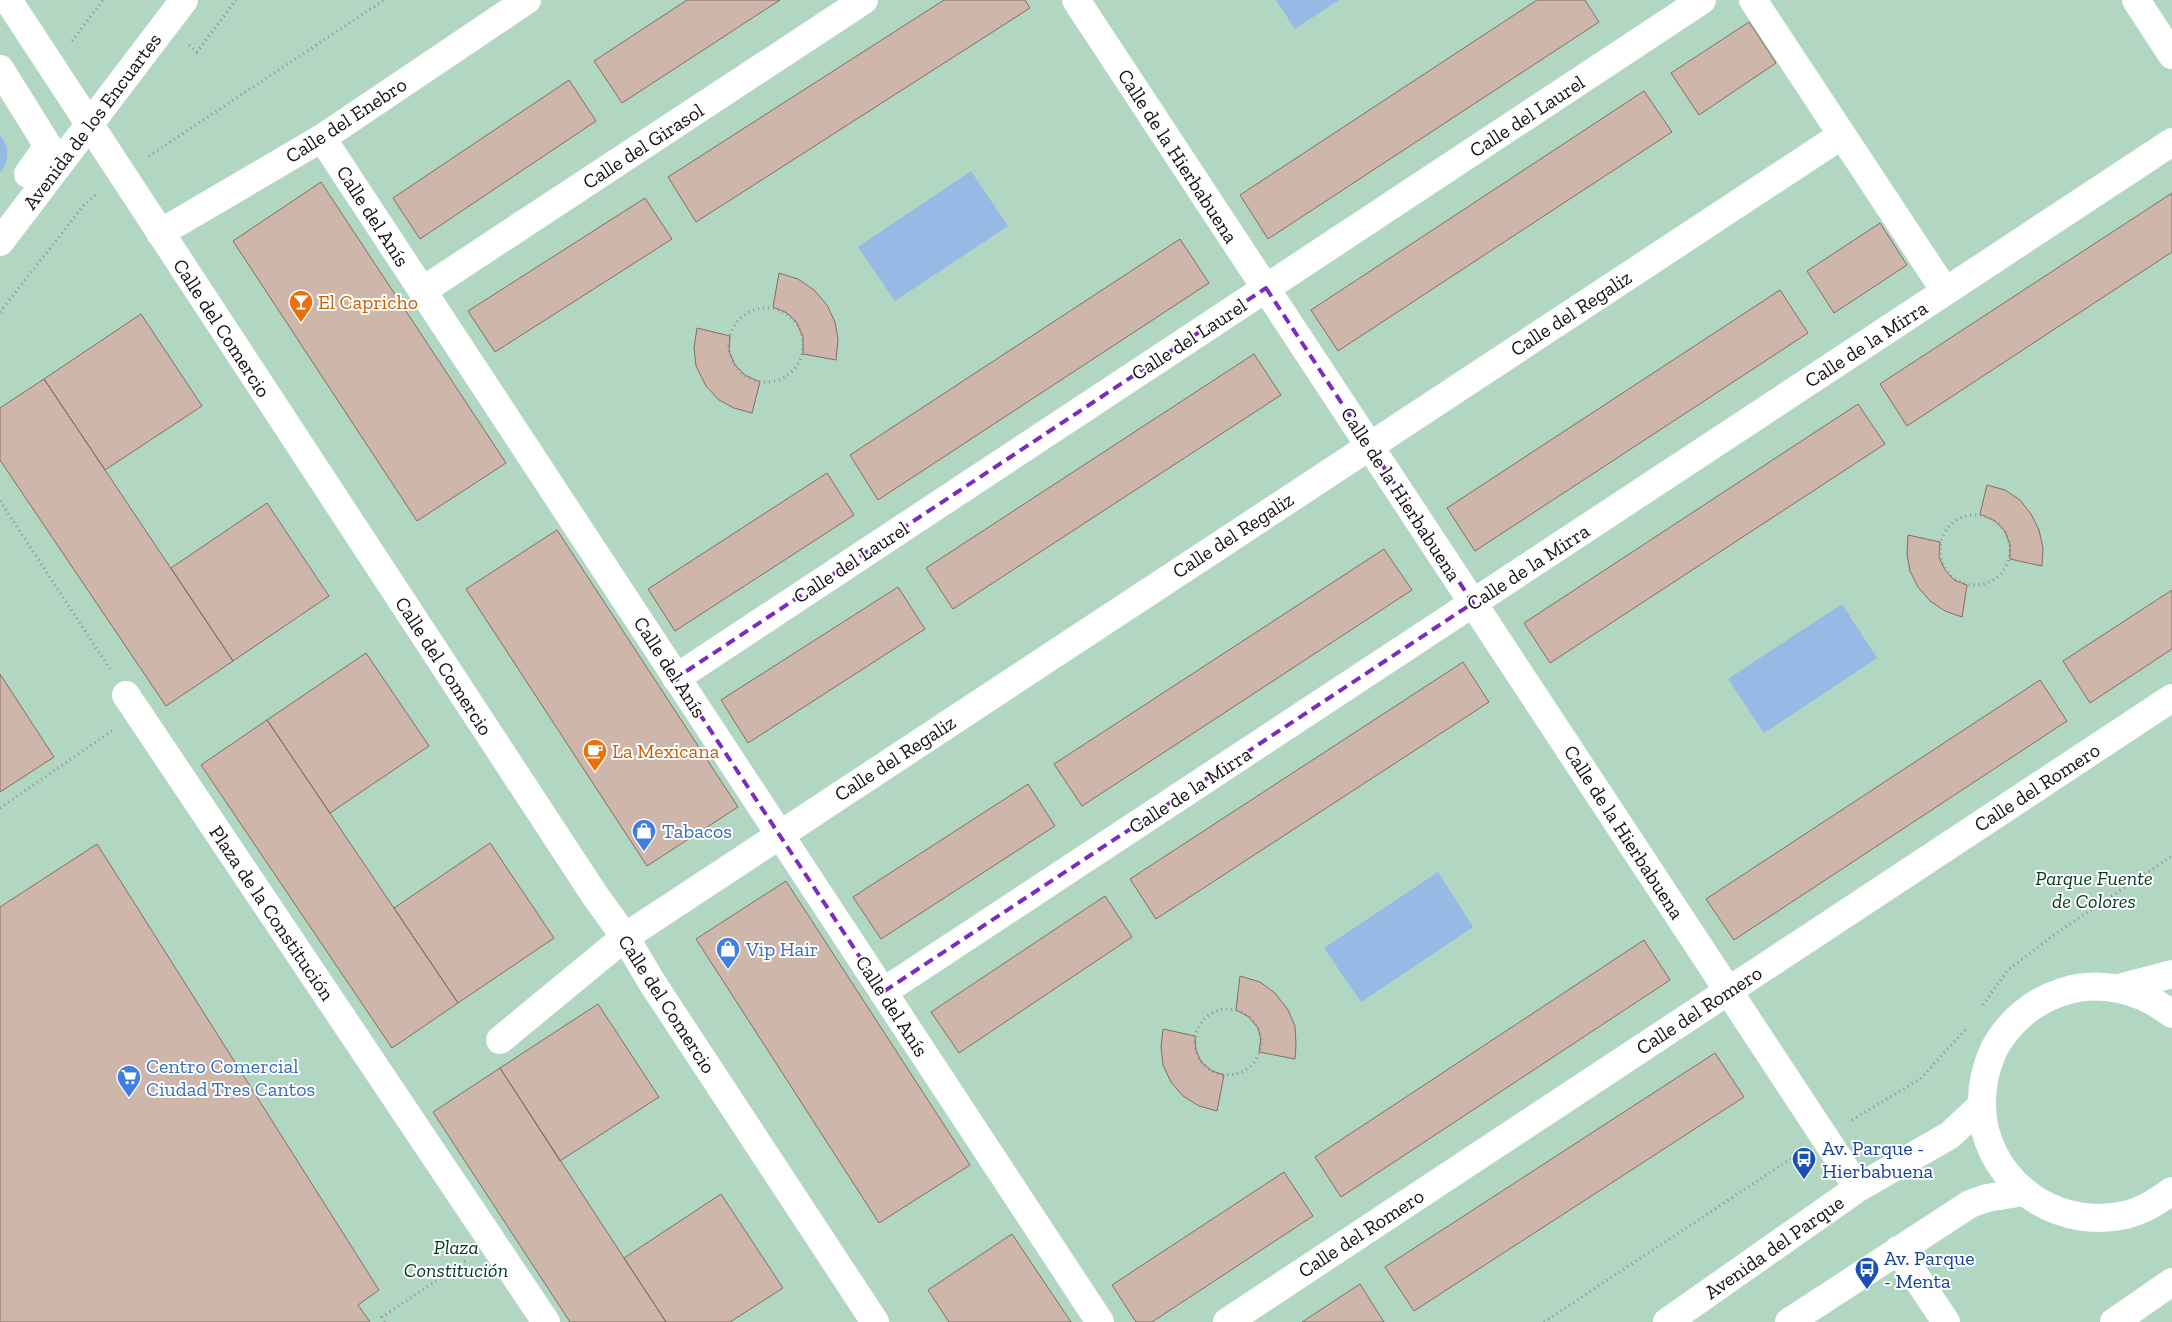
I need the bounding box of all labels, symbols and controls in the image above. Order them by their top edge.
street label: Avenida de los Encuartes [18,28,166,214]
street label: Calle de la Hierbabuena [1113,64,1243,248]
street label: Calle del Laurel [1465,70,1589,162]
street label: Calle del Enebro [281,72,411,168]
street label: Calle del Girasol [578,98,708,194]
street label: Calle del Anís [331,161,415,271]
street label: Calle del Comercio [168,254,276,402]
street label: Calle del Regaliz [1506,265,1636,361]
bar icon: El Capricho [288,289,314,323]
place label: El Capricho [318,290,418,314]
street label: Calle del Laurel [1127,293,1251,385]
street label: Calle de la Mirra [1800,295,1932,393]
street label: Calle de la Hierbabuena [1336,402,1466,586]
street label: Calle del Regaliz [1168,487,1298,583]
street label: Calle del Laurel [789,516,913,608]
street label: Calle de la Mirra [1462,518,1594,616]
street label: Calle del Comercio [390,592,498,740]
street label: Calle del Anís [628,612,712,722]
street label: Calle del Regaliz [830,710,960,806]
street label: Calle del Romero [1970,737,2104,837]
cafe icon: La Mexicana [582,738,608,772]
place label: La Mexicana [612,739,720,763]
street label: Calle de la Hierbabuena [1559,740,1689,924]
street label: Calle de la Mirra [1124,741,1256,839]
shop icon: Tabacos [631,818,657,852]
place label: Tabacos [662,819,732,843]
street label: Plaza de la Constitución [204,821,340,1006]
park label: Parque Fuente de Colores [2035,866,2153,913]
street label: Calle del Comercio [613,930,721,1078]
shop icon: Vip Hair [715,936,741,970]
place label: Vip Hair [745,937,818,961]
street label: Calle del Anís [850,951,934,1061]
street label: Calle del Romero [1632,960,1766,1060]
place label: Centro Comercial Ciudad Tres Cantos [146,1054,315,1101]
supermarket icon: Centro Comercial Ciudad Tres Cantos [116,1064,142,1098]
place label: Av. Parque - Hierbabuena [1822,1136,1934,1183]
bus stop icon: Av. Parque - Hierbabuena [1791,1146,1817,1180]
street label: Calle del Romero [1294,1183,1428,1283]
street label: Avenida del Parque [1700,1190,1848,1304]
park label: Plaza Constitución [404,1235,508,1282]
place label: Av. Parque - Menta [1884,1246,1975,1293]
bus stop icon: Av. Parque - Menta [1854,1256,1880,1290]

